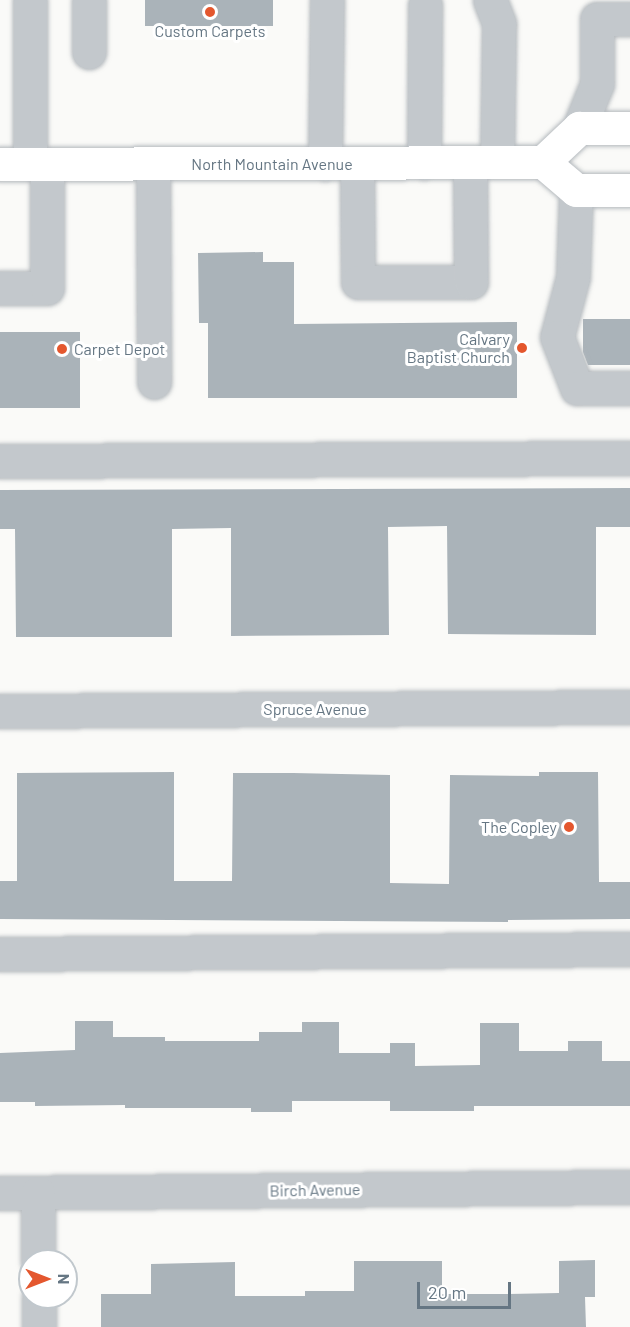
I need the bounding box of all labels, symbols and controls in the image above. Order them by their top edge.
marker: Custom Carpets [203,5,217,19]
place label: Custom Carpets [155,21,265,41]
street label: North Mountain Avenue [191,154,353,174]
place label: Calvary Baptist Church [407,329,510,367]
place label: Carpet Depot [74,339,165,359]
marker: Calvary Baptist Church [515,341,529,355]
marker: Carpet Depot [55,342,69,356]
street label: Spruce Avenue [263,699,367,719]
place label: The Copley [481,817,557,837]
marker: The Copley [562,820,576,834]
street label: Birch Avenue [269,1180,361,1200]
north arrow [18,1249,78,1309]
scale bar [420,1270,514,1308]
text: N [55,1274,74,1284]
text: 20 m [428,1281,466,1303]

